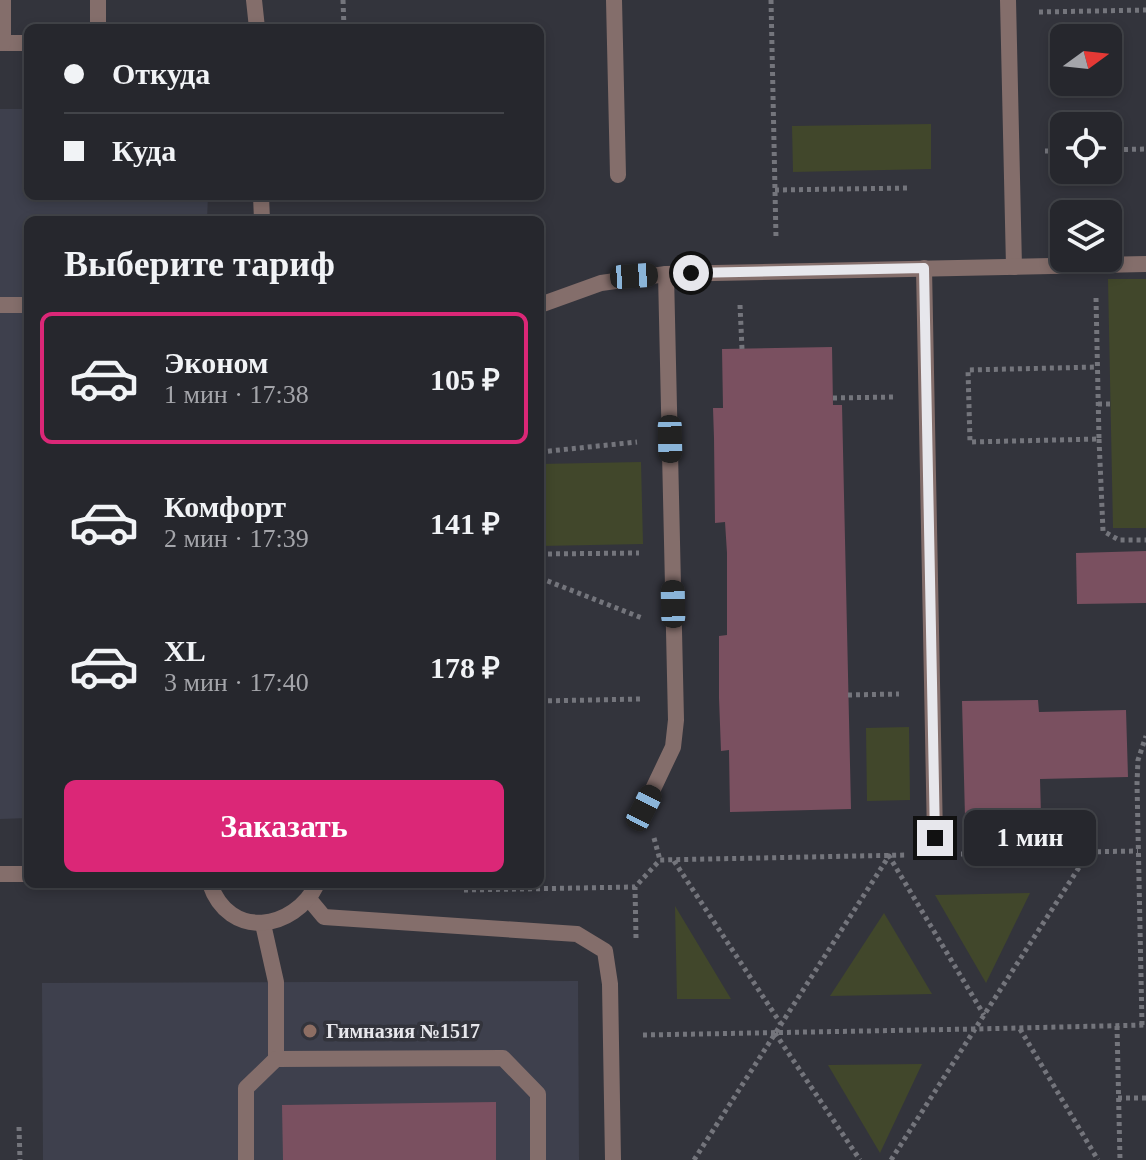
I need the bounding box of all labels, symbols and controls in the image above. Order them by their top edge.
north arrow [1050,24,1122,96]
map controls [1050,24,1122,272]
text: Откуда [112,57,210,90]
button: locate [1050,112,1122,184]
text: Куда [112,134,176,167]
button: layers [1050,200,1122,272]
text: Выберите тариф [64,244,335,284]
route start [673,255,709,291]
car [609,262,659,290]
icon: car [68,342,140,414]
text: Эконом [164,346,268,379]
text: 105 ₽ [430,363,500,396]
text: 1 мин · 17:38 [164,380,309,409]
car [658,415,682,463]
icon: car [68,486,140,558]
text: Комфорт [164,490,286,523]
text: 141 ₽ [430,507,500,540]
text: 2 мин · 17:39 [164,524,309,553]
car [661,580,685,628]
icon: car [68,630,140,702]
text: XL [164,634,206,667]
text: 178 ₽ [430,651,500,684]
text: 3 мин · 17:40 [164,668,309,697]
button: Заказать [64,780,504,872]
car [622,781,666,835]
callout: 1 мин [963,810,1095,866]
route end [917,820,953,856]
text: 1 мин [996,823,1064,852]
place label: Гимназия №1517 [326,1020,480,1042]
marker: Гимназия №1517 [301,1022,319,1040]

